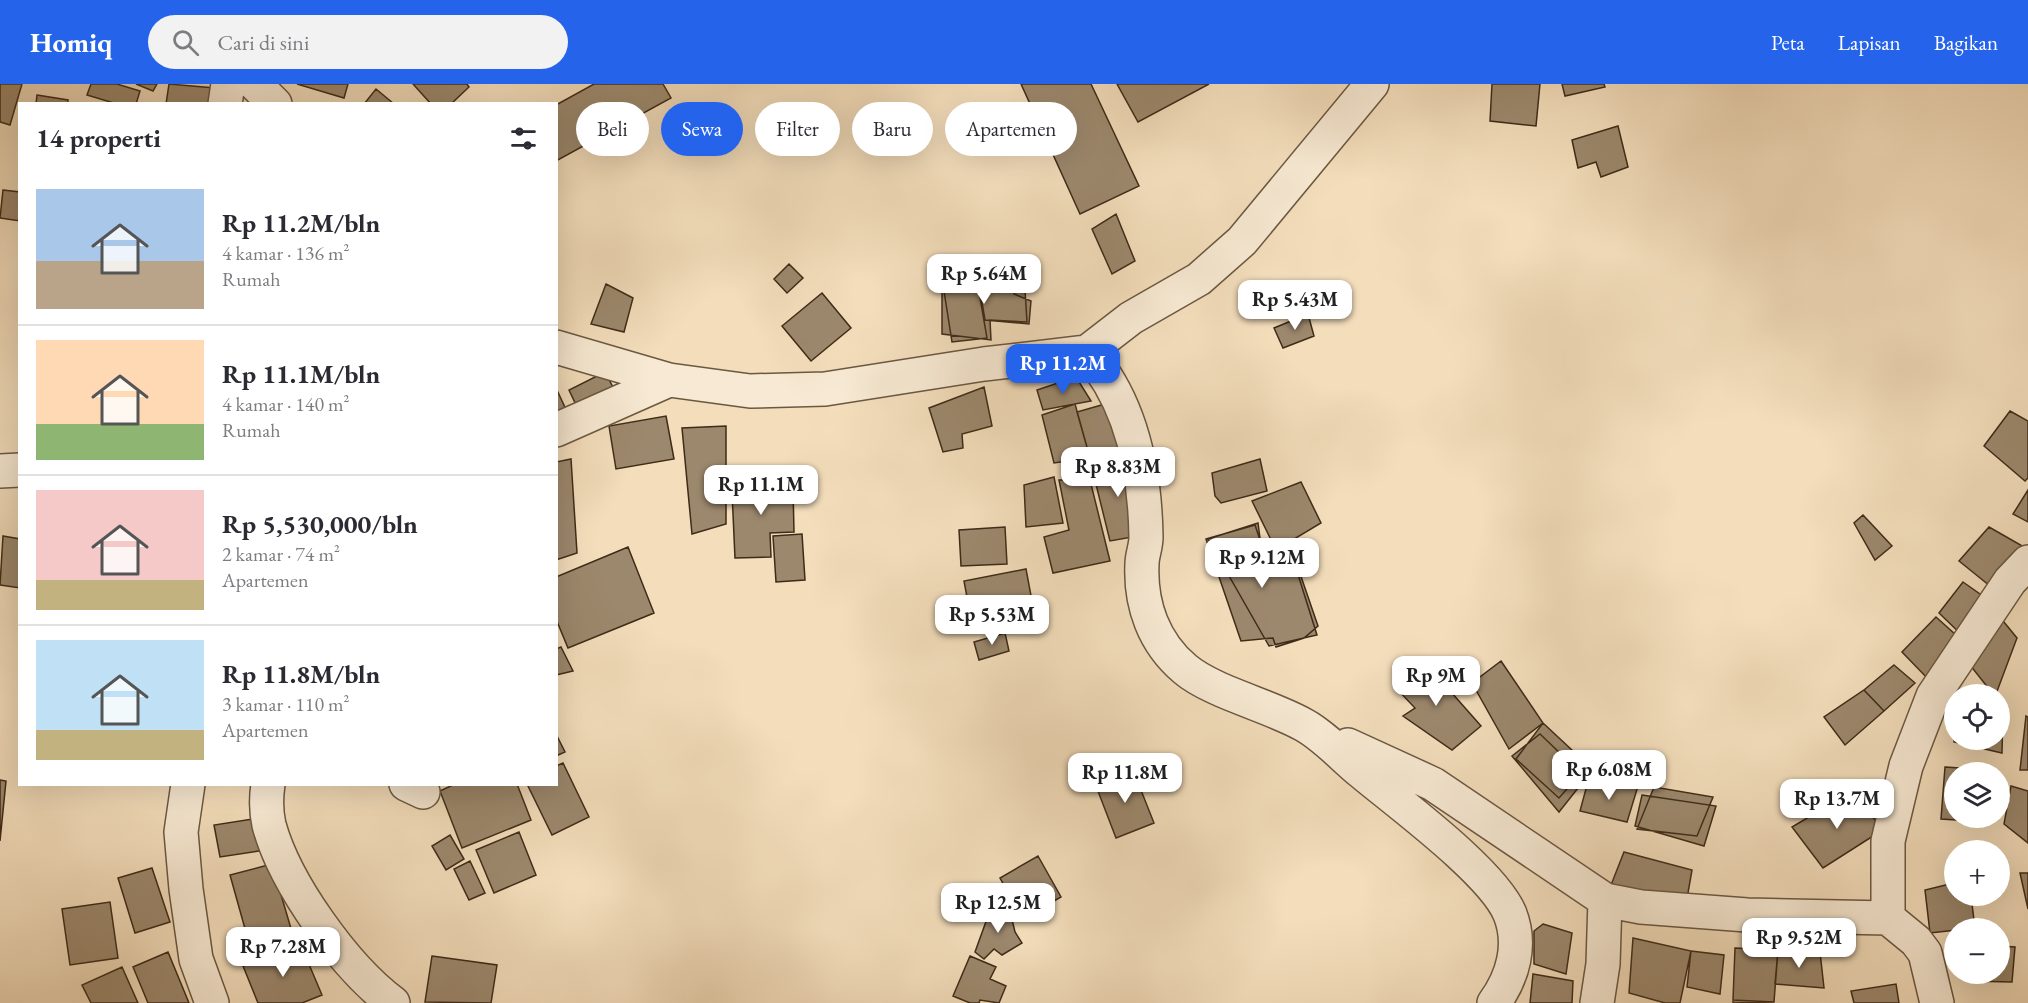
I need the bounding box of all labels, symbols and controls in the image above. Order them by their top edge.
search box [148,15,568,69]
text: Homiq [30,24,112,60]
icon: search [169,26,202,59]
text: Cari di sini [217,28,309,57]
text: Peta [1771,29,1805,56]
text: Lapisan [1838,29,1901,56]
text: Bagikan [1934,29,1998,56]
chip: Beli [576,102,649,156]
chip: Sewa [661,102,743,156]
chip: Filter [755,102,840,156]
chip: Baru [852,102,933,156]
chip: Apartemen [945,102,1077,156]
text: 14 properti [36,121,161,155]
icon: filters [507,122,540,155]
text: Rp 11.2M/bln [222,206,380,240]
icon: home [84,213,156,285]
text: 4 kamar · 136 m² [222,240,350,266]
pin: Rp 5.64M [922,254,1046,305]
text: Rp 5.64M [941,260,1027,286]
text: Rumah [222,266,281,292]
pin: Rp 5.43M [1233,280,1357,331]
text: Rp 5.43M [1252,286,1338,312]
pin: Rp 11.2M [1001,344,1125,395]
text: Rp 11.2M [1020,350,1106,376]
text: Rp 11.1M/bln [222,357,380,391]
icon: home [84,364,156,436]
text: 4 kamar · 140 m² [222,391,350,417]
text: Rumah [222,417,281,443]
pin: Rp 8.83M [1056,447,1180,498]
text: Rp 8.83M [1075,453,1161,479]
pin: Rp 11.1M [699,465,823,516]
text: Rp 11.1M [718,471,804,497]
text: Rp 5,530,000/bln [222,507,418,541]
icon: home [84,514,156,586]
pin: Rp 9.12M [1200,538,1324,589]
text: 2 kamar · 74 m² [222,541,340,567]
text: Rp 9.12M [1219,544,1305,570]
text: Apartemen [222,567,308,593]
pin: Rp 5.53M [930,595,1054,646]
text: Rp 5.53M [949,601,1035,627]
pin: Rp 9M [1394,656,1478,707]
text: Rp 11.8M/bln [222,657,380,691]
text: Rp 9M [1406,662,1466,688]
icon: home [84,664,156,736]
map controls [1944,684,2010,984]
button: locate [1944,684,2010,750]
text: 3 kamar · 110 m² [222,691,350,717]
text: Apartemen [222,717,308,743]
pin: Rp 6.08M [1547,750,1671,801]
pin: Rp 11.8M [1063,753,1187,804]
text: Rp 6.08M [1566,756,1652,782]
text: Rp 11.8M [1082,759,1168,785]
button: layers [1944,762,2010,828]
pin: Rp 13.7M [1775,779,1899,830]
text: Rp 13.7M [1794,785,1880,811]
button: + [1944,840,2010,906]
pin: Rp 12.5M [936,883,1060,934]
text: Rp 12.5M [955,889,1041,915]
pin: Rp 9.52M [1737,918,1861,969]
button: − [1944,918,2010,984]
text: Rp 9.52M [1756,924,1842,950]
pin: Rp 7.28M [221,927,345,978]
text: Rp 7.28M [240,933,326,959]

